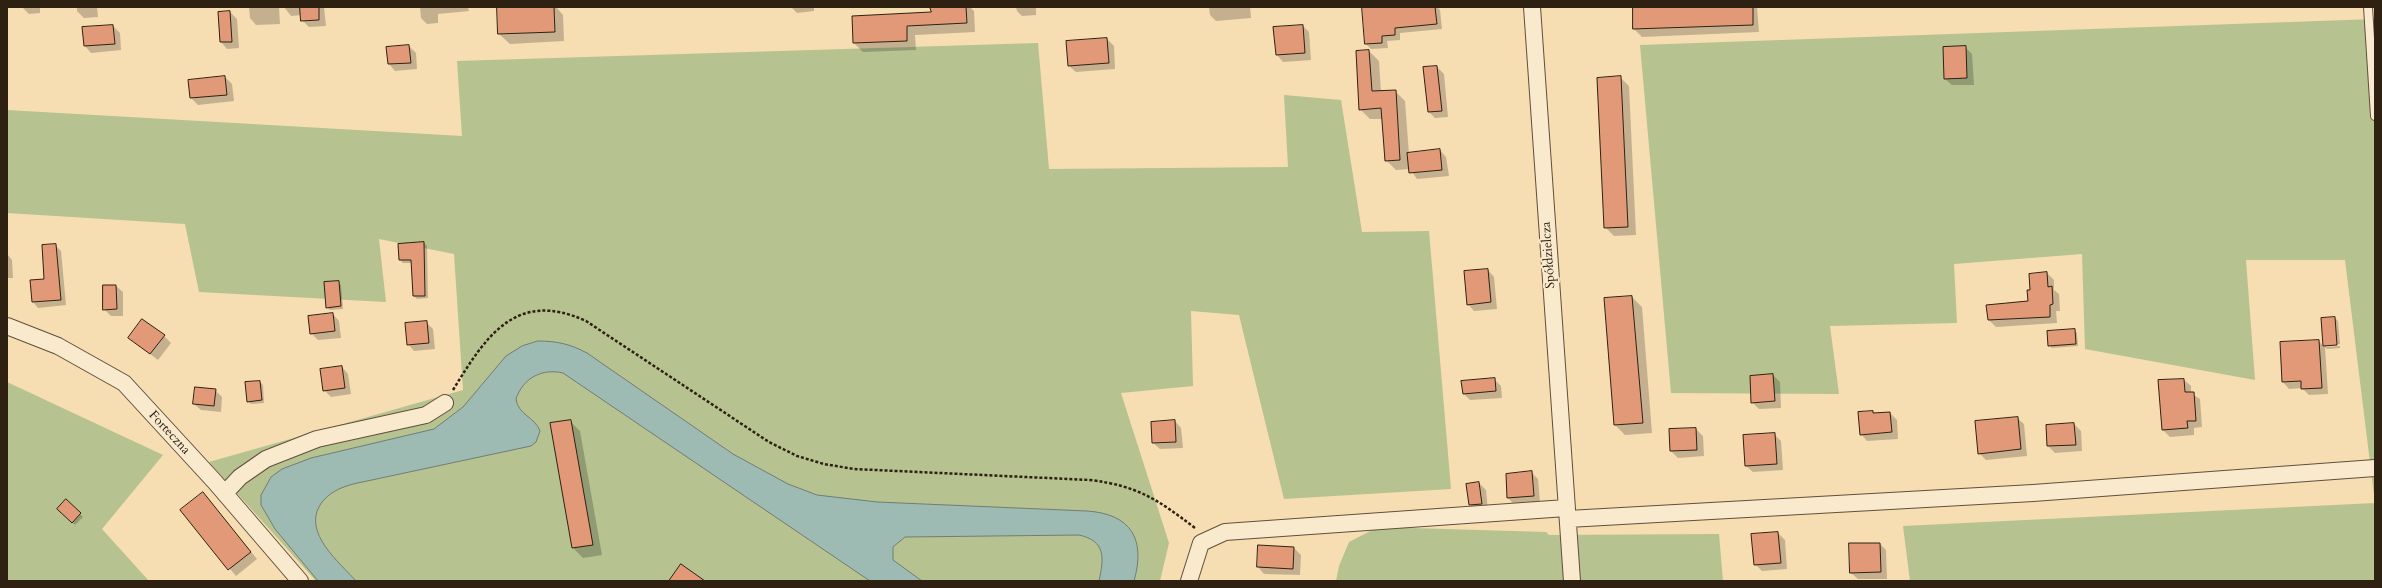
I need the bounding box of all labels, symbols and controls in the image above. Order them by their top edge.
street label: Spółdzielcza [1539,221,1559,289]
street label: Forteczna [145,408,193,458]

